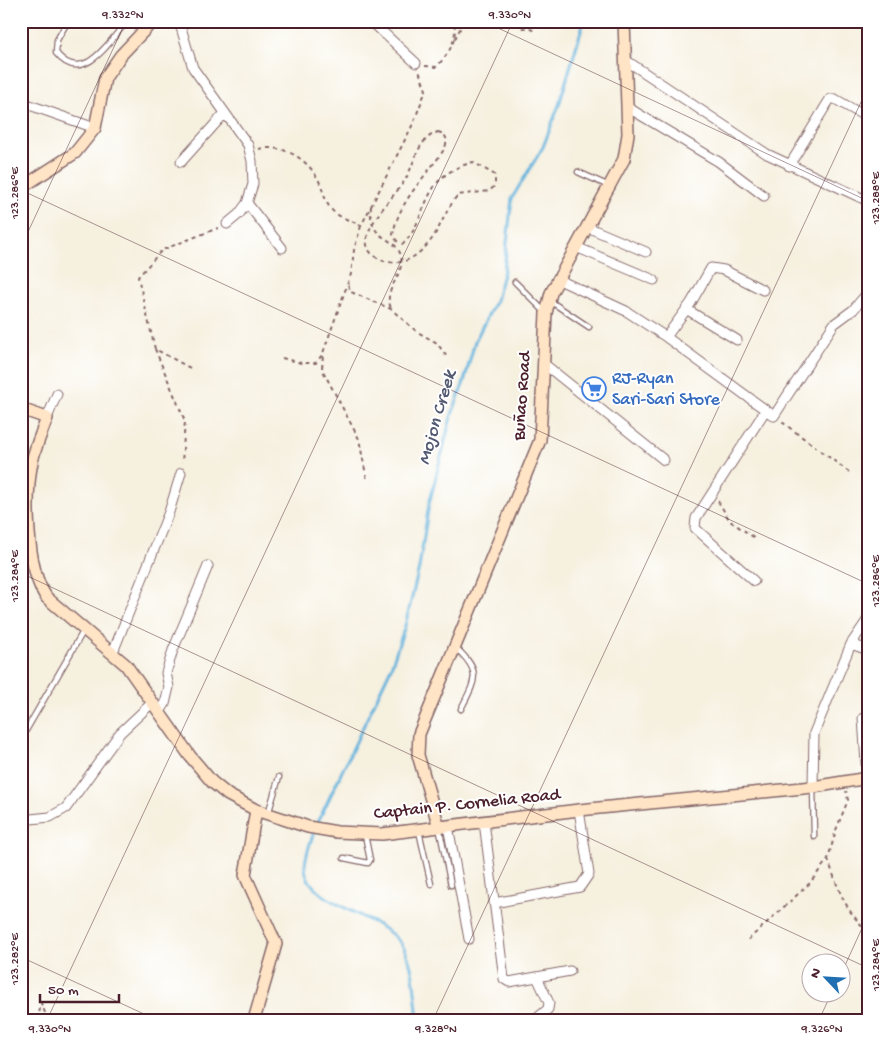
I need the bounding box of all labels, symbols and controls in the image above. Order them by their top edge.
text: 9.332°N [101,9,144,23]
text: 9.330°N [488,9,531,23]
text: 123.286°E [9,166,23,220]
text: 123.288°E [870,171,884,225]
street label: Buñao Road [509,349,537,442]
water label: Mojon Creek [414,367,463,468]
place label: RJ-Ryan Sari-Sari Store [612,369,721,411]
supermarket icon: RJ-Ryan Sari-Sari Store [581,376,607,402]
text: 123.284°E [9,550,23,603]
text: 123.286°E [870,554,884,608]
street label: Captain P. Cornelia Road [373,785,563,825]
text: 123.282°E [9,933,23,986]
text: 123.284°E [870,939,884,992]
north arrow [802,954,852,1004]
text: N [807,966,826,981]
scale bar [40,971,119,1003]
text: 50 m [48,982,79,1000]
text: 9.330°N [28,1023,71,1037]
text: 9.328°N [414,1023,457,1037]
text: 9.326°N [800,1023,843,1037]

